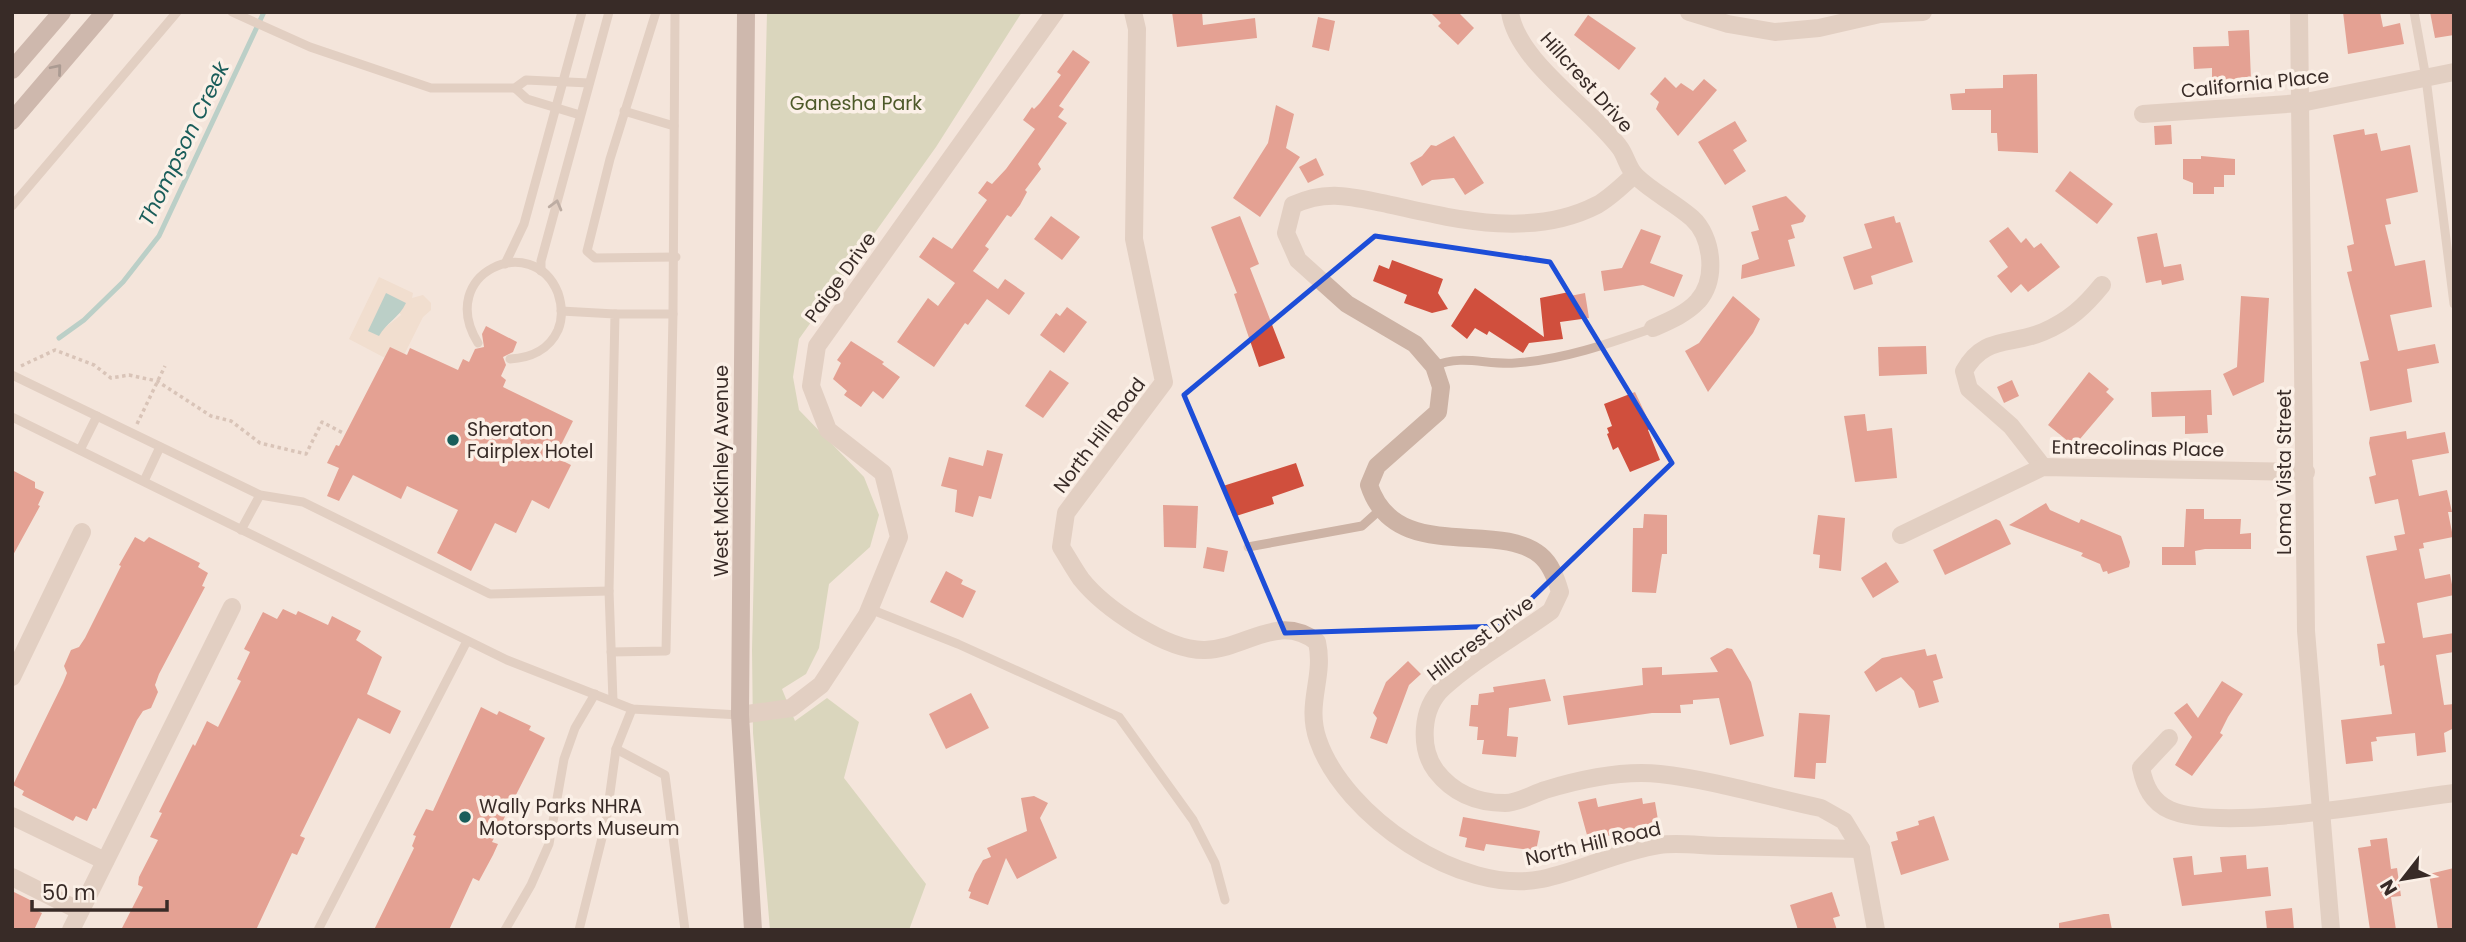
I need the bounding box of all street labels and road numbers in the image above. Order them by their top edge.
street label: Hillcrest Drive [1534,26,1639,139]
street label: California Place [2180,62,2331,105]
street label: Paige Drive [798,227,882,328]
street label: West McKinley Avenue [708,365,735,577]
street label: North Hill Road [1047,372,1152,499]
street label: Loma Vista Street [2271,389,2298,555]
street label: Entrecolinas Place [2051,433,2224,464]
street label: Hillcrest Drive [1421,589,1539,687]
street label: North Hill Road [1523,815,1664,872]

